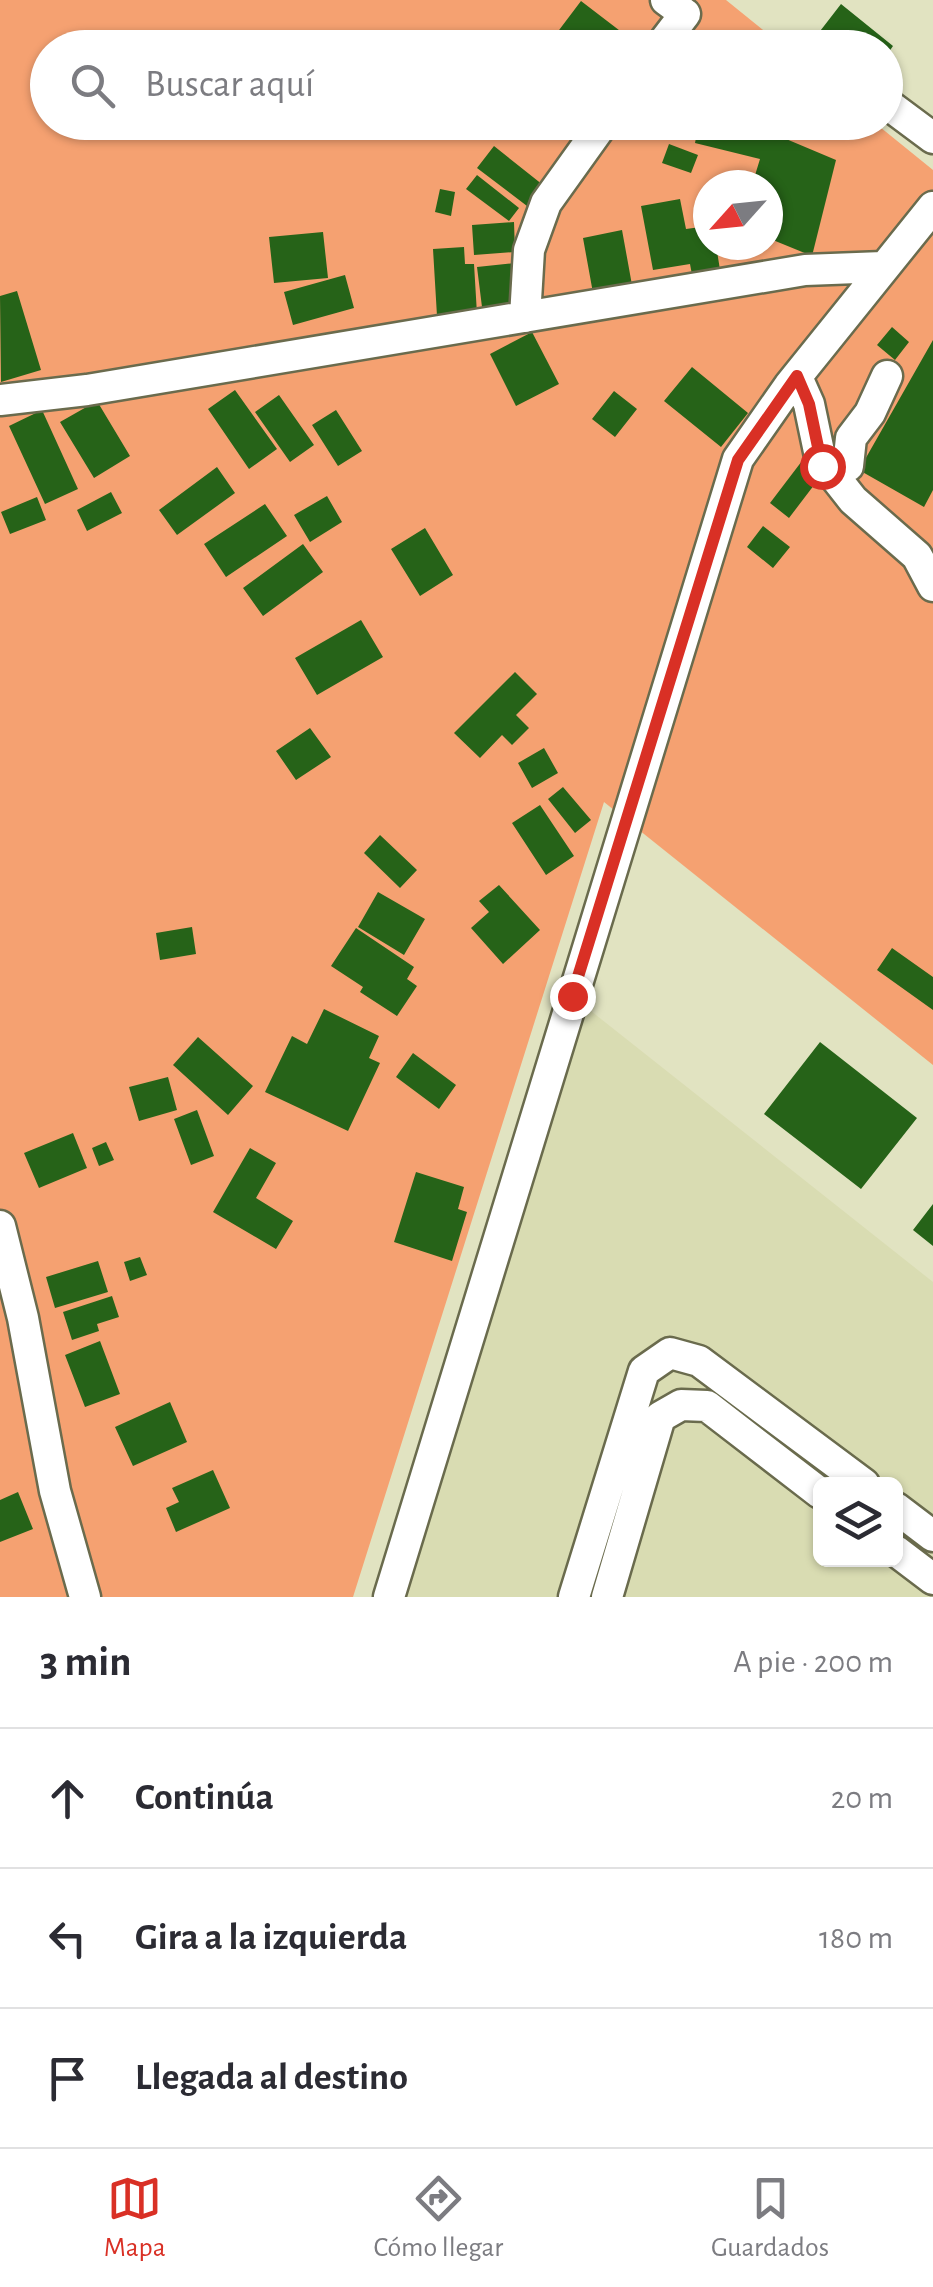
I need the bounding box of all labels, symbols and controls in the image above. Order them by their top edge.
search box [30,30,903,140]
icon: search [65,58,120,113]
text: Buscar aquí [145,66,314,104]
north arrow [693,170,783,260]
route start [800,444,846,490]
route end [550,974,596,1020]
map controls [813,1477,903,1567]
button: layers [813,1477,903,1567]
text: 3 min [40,1641,132,1683]
text: A pie · 200 m [733,1646,893,1678]
icon: ahead [40,1771,95,1826]
text: Continúa [135,1779,274,1817]
text: 20 m [831,1782,893,1814]
icon: left [40,1911,95,1966]
text: Gira a la izquierda [135,1919,407,1957]
text: 180 m [819,1922,893,1954]
icon: arrive [40,2051,95,2106]
text: Llegada al destino [135,2059,408,2097]
tab: Mapa [104,2171,166,2265]
tab: Cómo llegar [374,2171,503,2265]
tab: Guardados [711,2171,829,2265]

